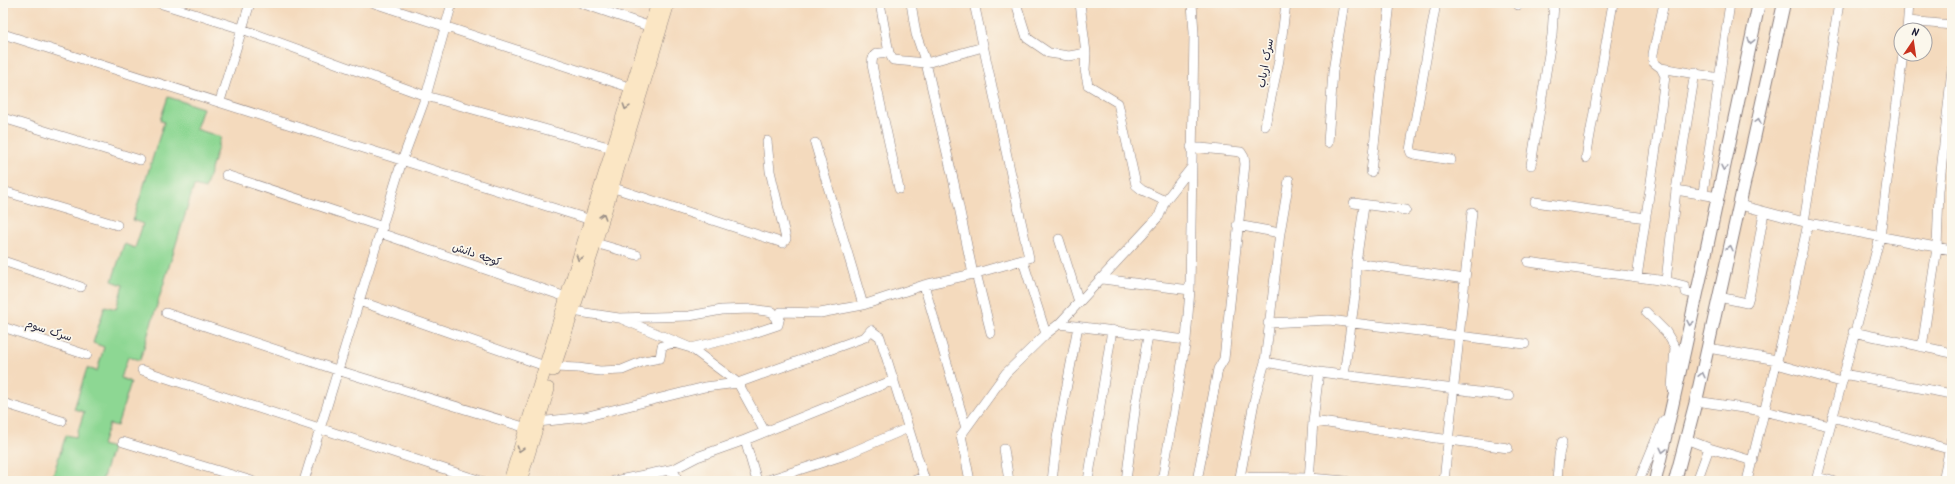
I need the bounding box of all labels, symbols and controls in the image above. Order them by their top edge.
north arrow [1893,22,1933,62]
text: N [1910,24,1920,43]
street label: سرک ارباب [1253,37,1279,89]
one-way arrow [1747,38,1755,44]
one-way arrow [622,103,631,110]
one-way arrow [1753,118,1761,125]
one-way arrow [1720,165,1729,172]
one-way arrow [598,213,607,220]
street label: کوچه دانش [450,238,504,272]
one-way arrow [1725,245,1733,252]
one-way arrow [576,254,584,261]
street label: سرک سوم [23,315,74,347]
one-way arrow [1687,320,1695,326]
one-way arrow [1697,372,1705,378]
one-way arrow [516,445,525,452]
one-way arrow [1659,447,1667,453]

